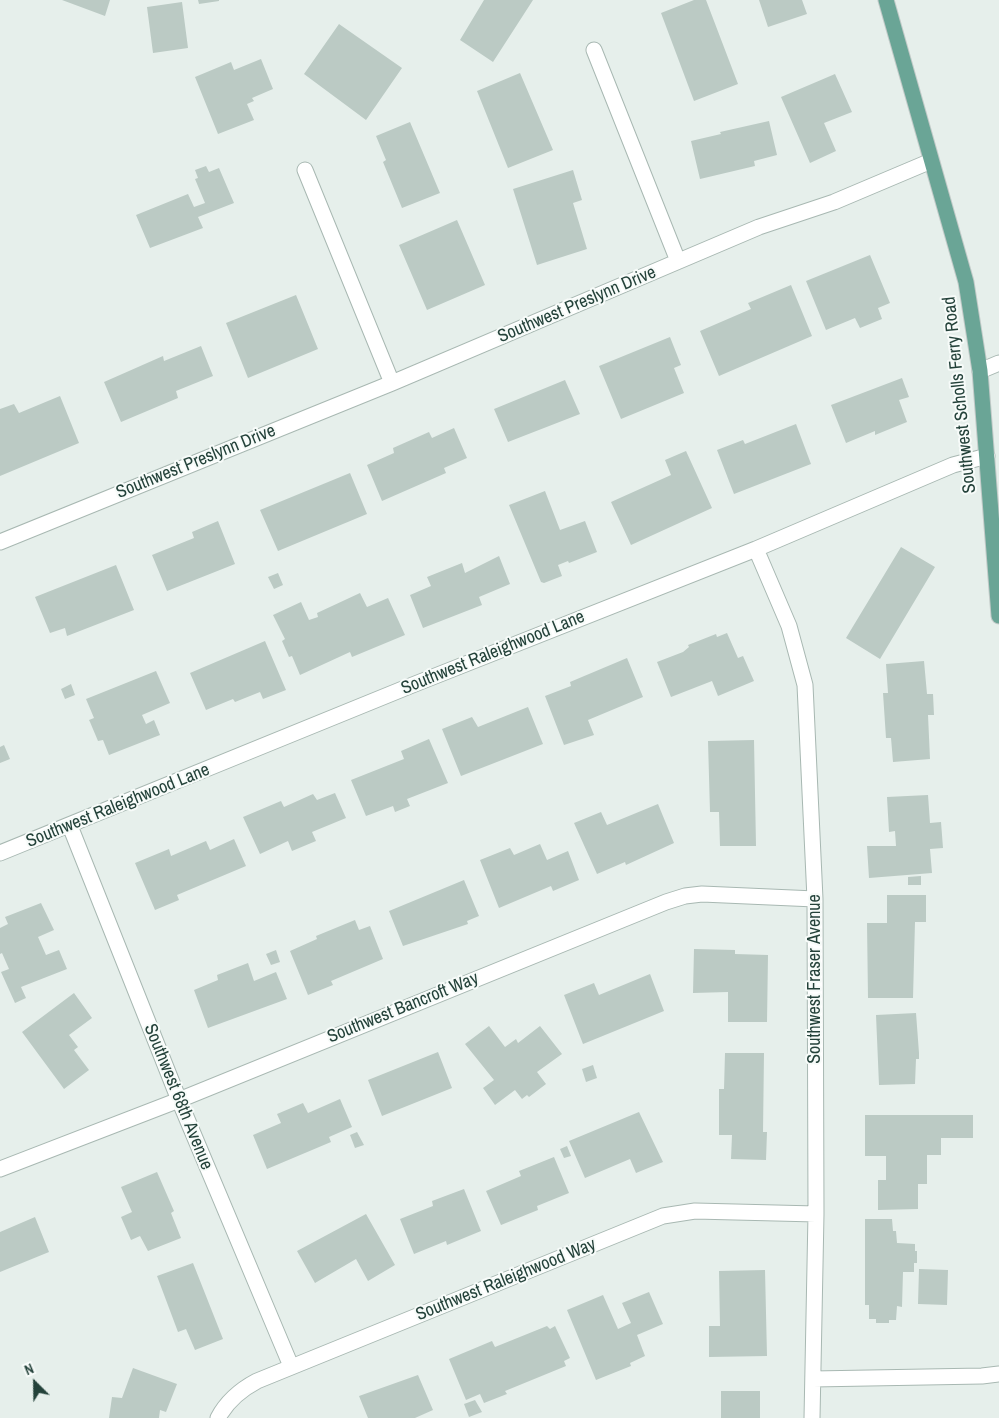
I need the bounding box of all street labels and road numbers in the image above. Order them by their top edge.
street label: Southwest Preslynn Drive [495,262,659,348]
street label: Southwest Scholls Ferry Road [939,296,981,494]
street label: Southwest Preslynn Drive [113,420,279,504]
street label: Southwest Raleighwood Lane [398,606,588,700]
street label: Southwest Raleighwood Lane [23,759,213,853]
street label: Southwest Fraser Avenue [804,894,826,1064]
street label: Southwest Bancroft Way [324,968,482,1048]
street label: Southwest 68th Avenue [139,1021,217,1173]
street label: Southwest Raleighwood Way [413,1234,599,1326]

